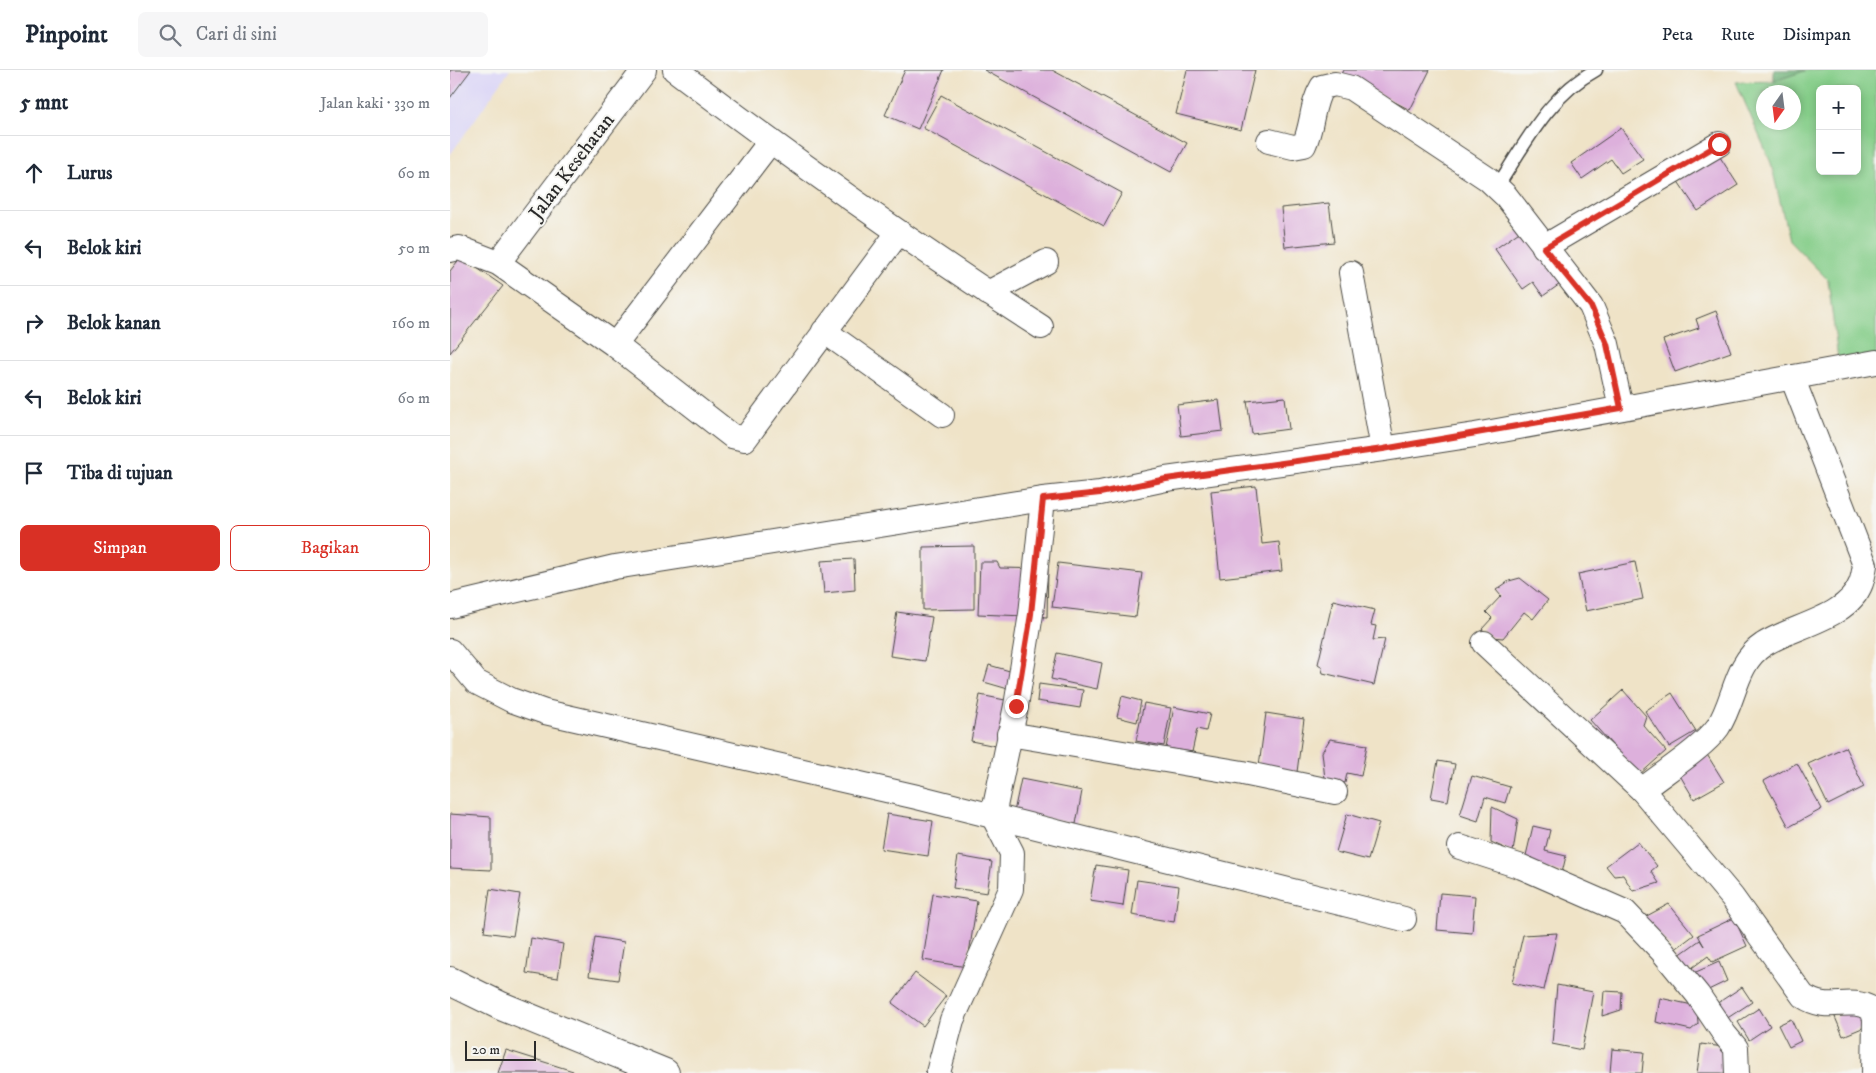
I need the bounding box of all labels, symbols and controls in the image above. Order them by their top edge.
search box [138,12,488,57]
text: Pinpoint [25,20,108,50]
icon: search [156,21,184,49]
text: Cari di sini [196,23,277,46]
text: Peta [1662,24,1693,46]
text: Rute [1721,24,1755,46]
text: Disimpan [1783,24,1851,46]
north arrow [1756,85,1801,130]
map controls [1816,85,1861,175]
button: + [1816,85,1861,130]
text: 5 mnt [20,90,68,116]
text: Jalan kaki · 330 m [320,93,430,113]
street label: Jalan Kesehatan [523,108,621,227]
button: − [1816,130,1861,175]
route start [1708,133,1731,156]
icon: ahead [20,159,48,187]
text: Lurus [67,162,112,185]
text: 60 m [398,163,430,183]
icon: left [20,234,48,262]
text: Belok kiri [67,237,141,260]
text: 50 m [398,238,430,258]
icon: right [20,309,48,337]
text: Belok kanan [67,312,161,335]
text: 160 m [392,313,430,333]
icon: left [20,384,48,412]
text: Belok kiri [67,387,141,410]
text: 60 m [398,388,430,408]
icon: arrive [20,459,48,487]
text: Tiba di tujuan [67,462,173,485]
button: Simpan [20,525,220,571]
button: Bagikan [230,525,430,571]
route end [1005,695,1028,718]
scale bar [465,1038,536,1061]
text: 20 m [472,1041,500,1059]

